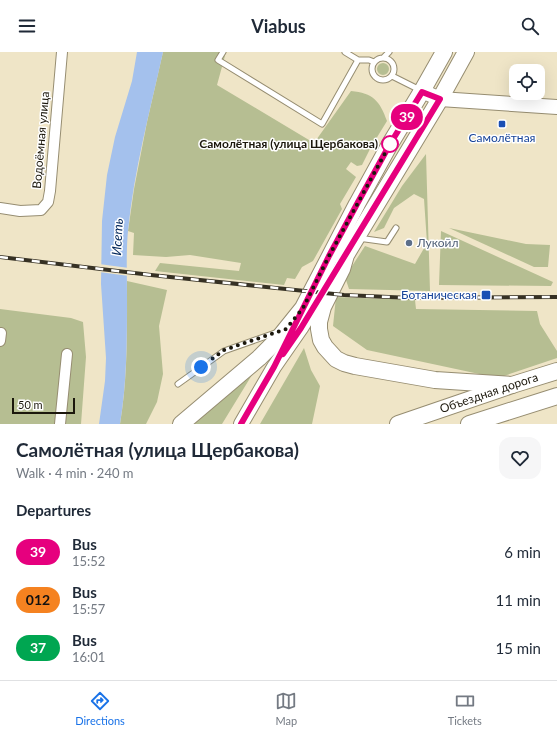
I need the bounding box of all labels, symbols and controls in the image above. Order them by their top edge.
icon: menu [16,15,38,37]
text: Viabus [251,15,306,37]
icon: search [519,15,541,37]
map controls [509,64,545,100]
button: locate [509,64,545,100]
street label: Водоёмная улица [29,91,52,189]
line badge: 39 [389,104,425,130]
text: 39 [399,108,415,125]
marker: Самолётная [497,119,507,129]
place label: Самолётная [468,130,536,145]
marker: Самолётная (улица Щербакова) [381,135,399,153]
place label: Самолётная (улица Щербакова) [199,136,378,151]
water label: Исеть [108,218,126,256]
place label: Лукойл [416,235,458,250]
marker: Лукойл [404,238,414,248]
place label: Ботаническая [401,287,477,302]
marker: Ботаническая [480,289,492,301]
your location [191,357,211,377]
street label: Объездная дорога [438,369,540,416]
scale bar [12,396,75,415]
text: 50 m [18,398,43,411]
button: heart [499,437,541,479]
text: Самолётная (улица Щербакова) [16,438,299,461]
text: Walk · 4 min · 240 m [16,465,134,481]
text: Departures [16,501,91,519]
text: Bus [72,535,97,553]
text: 39 [30,543,46,560]
text: 6 min [504,543,541,561]
text: 15:52 [72,553,105,569]
text: Bus [72,583,97,601]
text: 012 [26,591,50,608]
text: 11 min [495,591,541,609]
text: 15:57 [72,601,105,617]
text: Bus [72,631,97,649]
text: 37 [30,639,46,656]
text: 15 min [495,639,541,657]
text: 16:01 [72,649,105,665]
tab: Directions [75,690,125,727]
tab: Map [275,690,297,727]
tab: Tickets [448,690,482,727]

